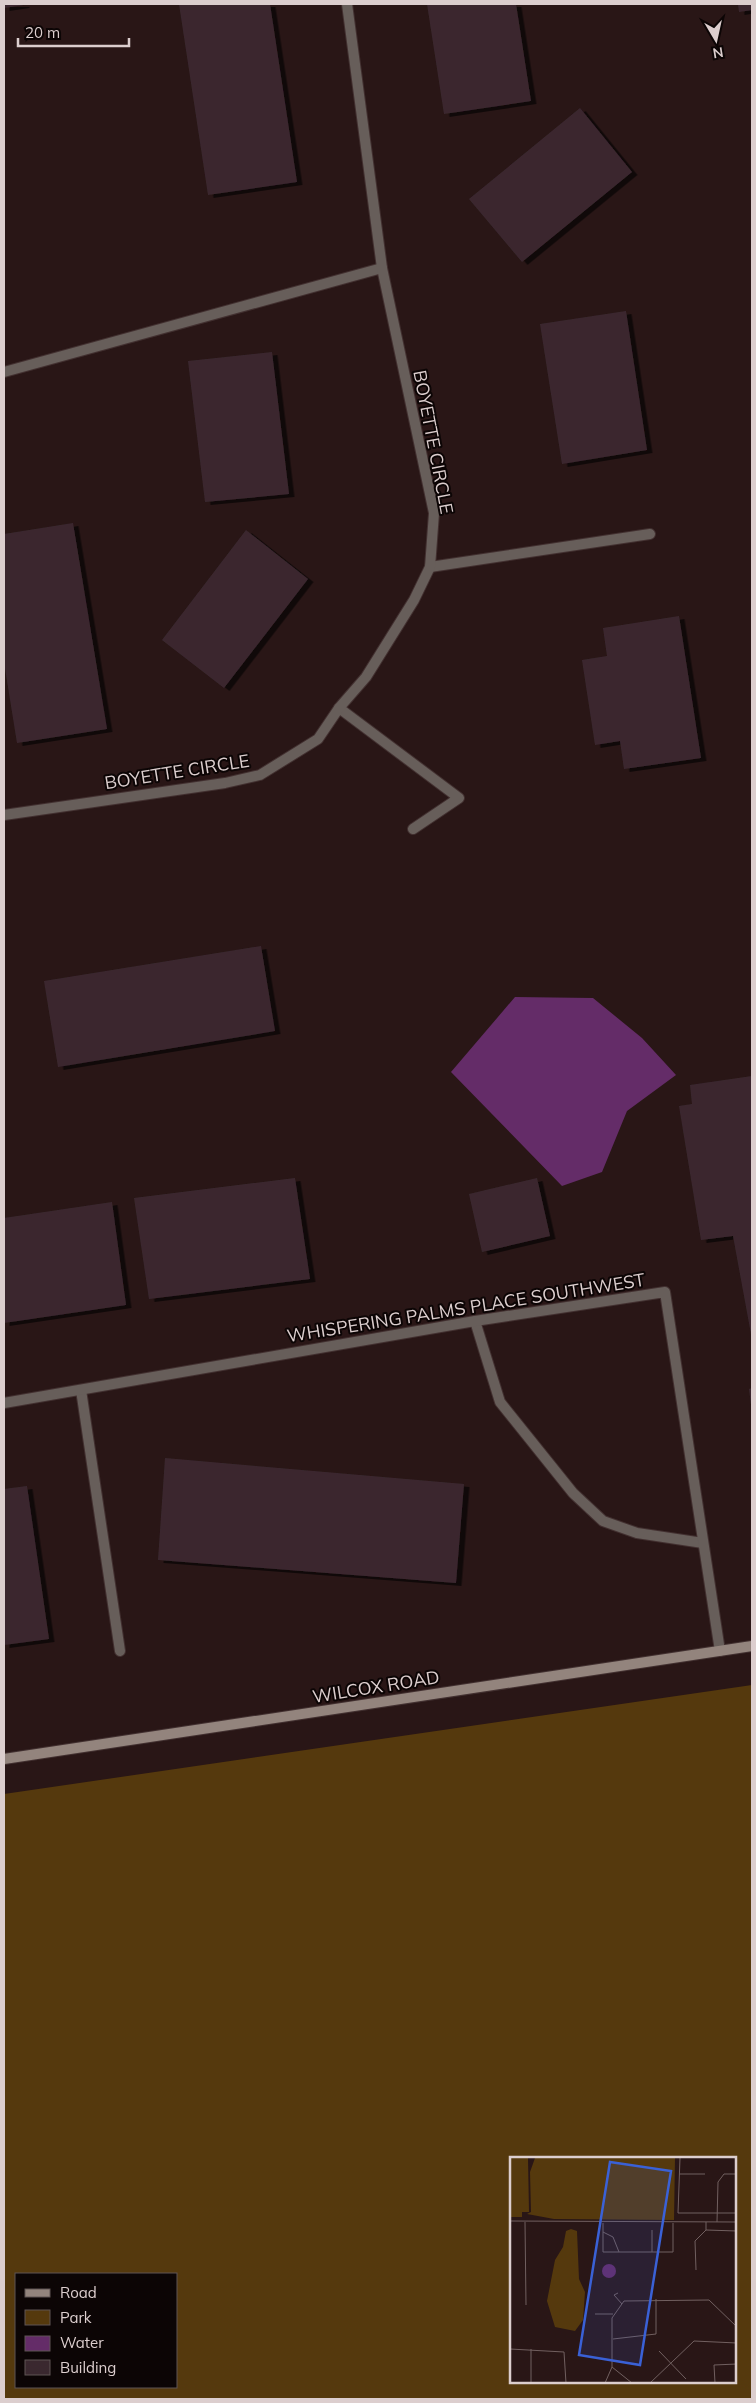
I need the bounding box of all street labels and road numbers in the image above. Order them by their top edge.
street label: BOYETTE CIRCLE [408,368,459,516]
street label: BOYETTE CIRCLE [103,749,251,794]
street label: WHISPERING PALMS PLACE SOUTHWEST [285,1268,647,1347]
street label: WILCOX ROAD [311,1665,441,1708]

